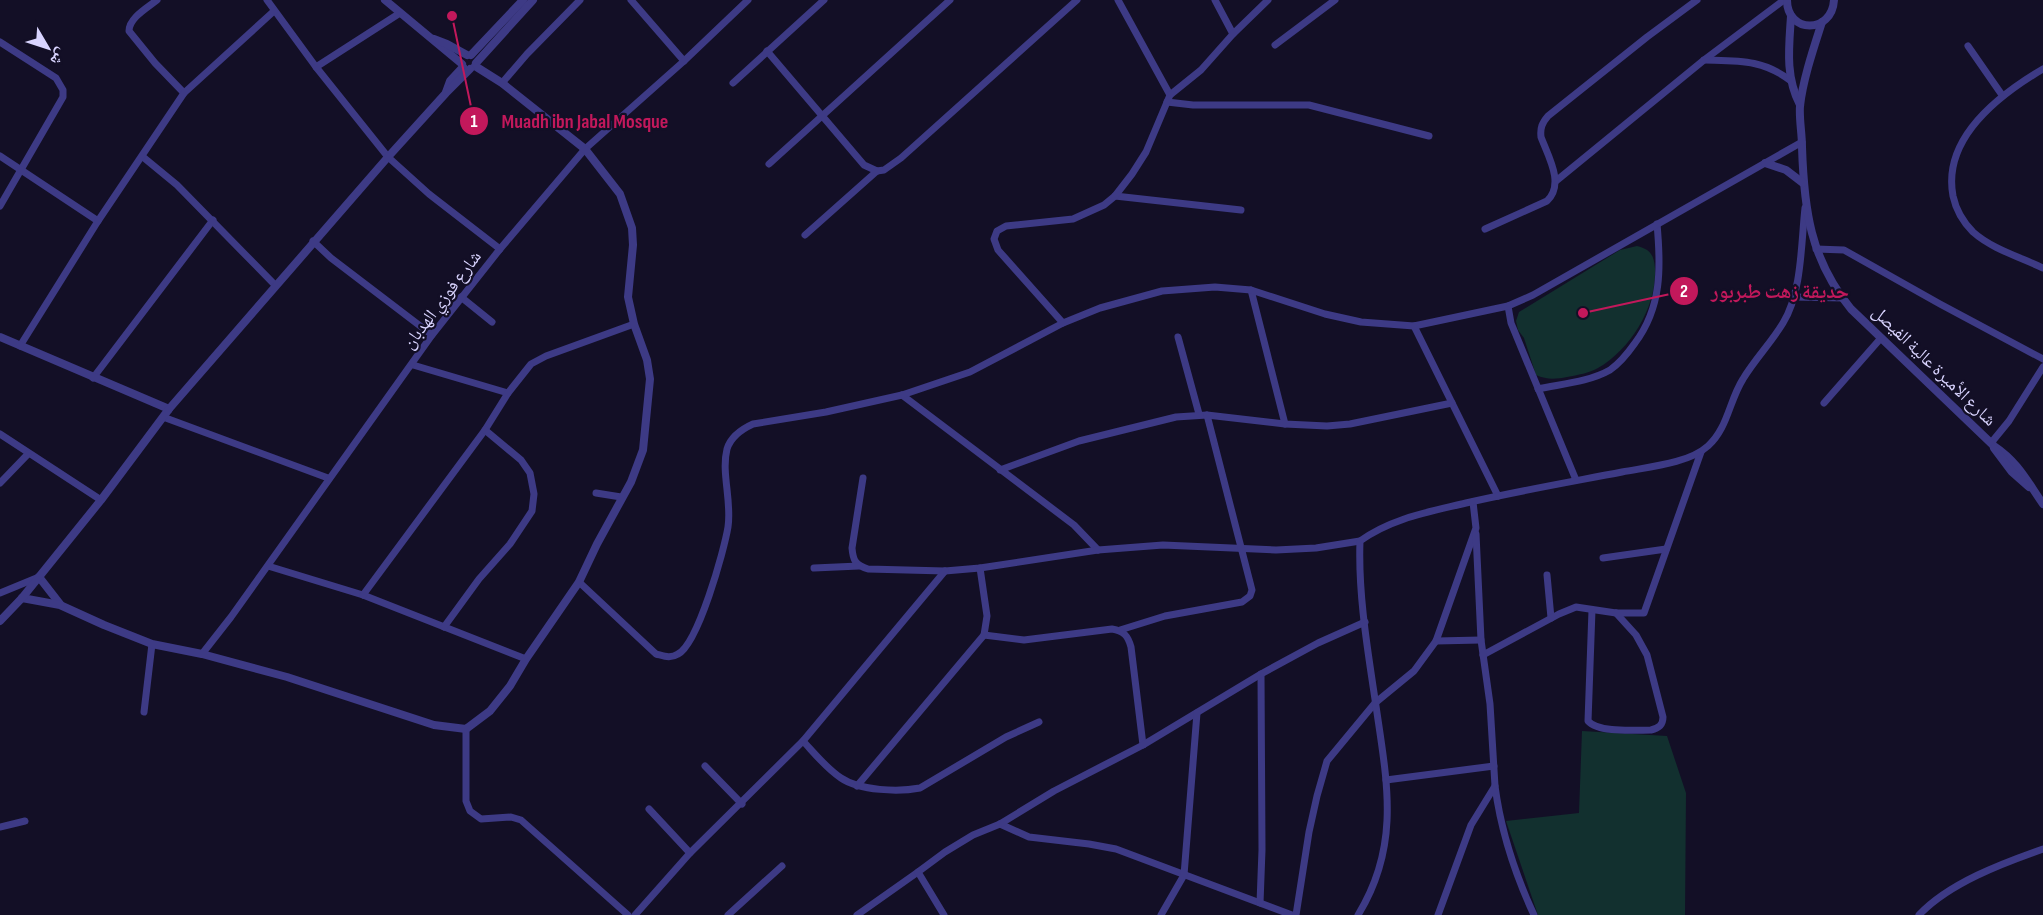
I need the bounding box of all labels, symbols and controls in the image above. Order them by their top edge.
north arrow [18,18,78,78]
text: ش [46,44,71,69]
callout: Muadh ibn Jabal Mosque [459,102,680,140]
text: Muadh ibn Jabal Mosque [502,110,668,134]
text: 1 [470,111,478,132]
street label: شارع فوزي الهدبان [398,247,489,355]
callout: حديقة زهت طبربور [1669,272,1861,310]
text: حديقة زهت طبربور [1710,280,1849,304]
text: 2 [1680,281,1688,302]
street label: شارع الأميرة عالية الفيصل [1868,301,2000,431]

